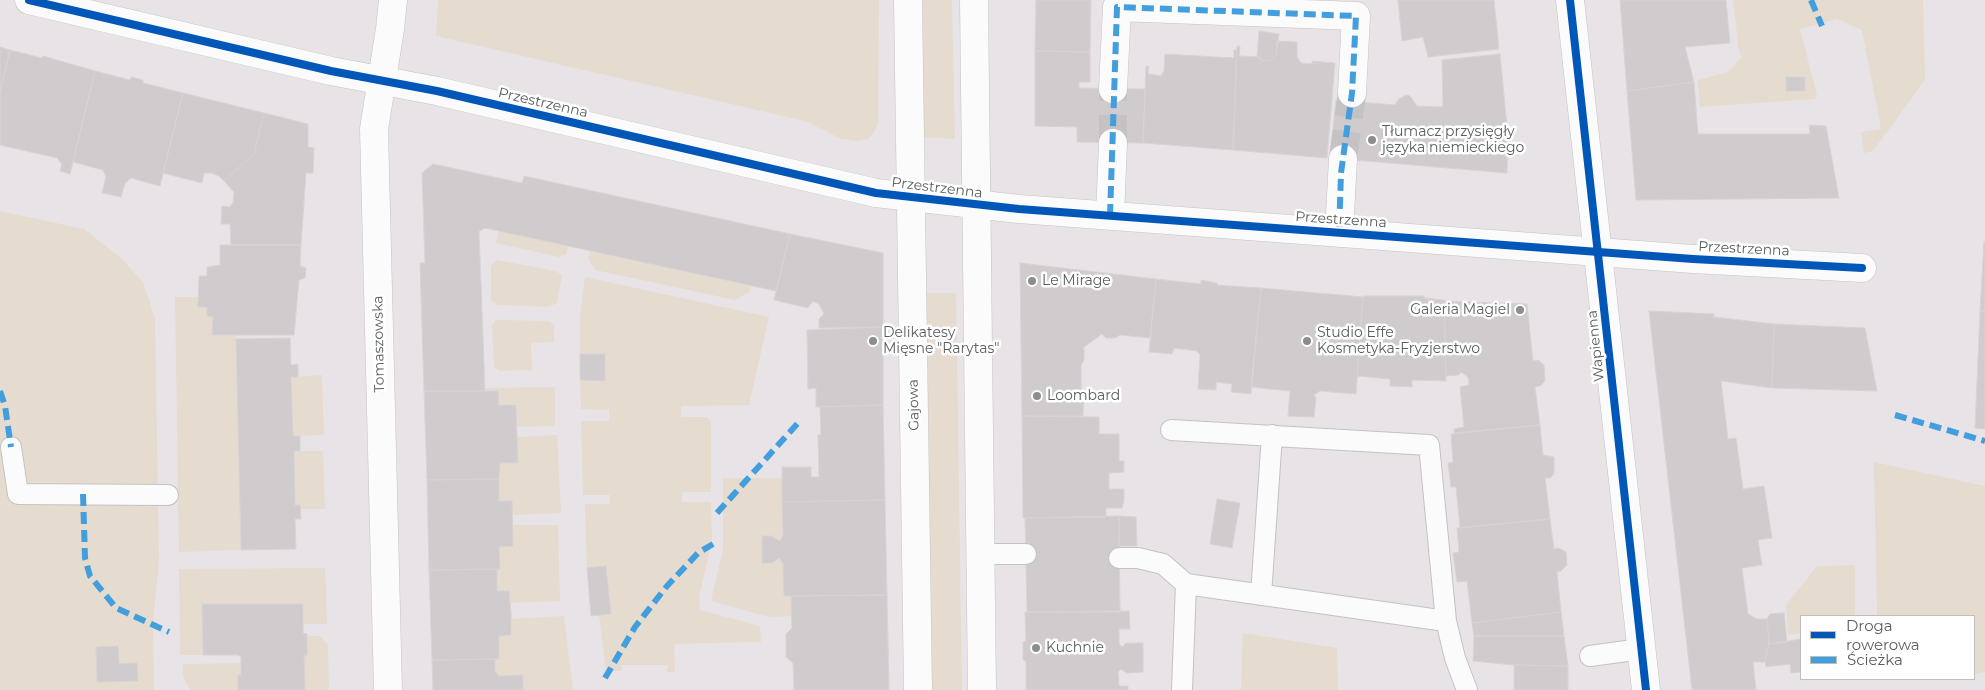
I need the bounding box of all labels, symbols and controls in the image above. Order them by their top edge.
street label: Przestrzenna [496,85,590,121]
place label: Tłumacz przysięgły języka niemieckiego [1382,124,1524,156]
marker: Tłumacz przysięgły języka niemieckiego [1366,134,1378,146]
street label: Przestrzenna [890,174,984,202]
street label: Przestrzenna [1295,208,1387,232]
street label: Przestrzenna [1698,238,1790,260]
place label: Le Mirage [1042,273,1111,289]
marker: Le Mirage [1026,275,1038,287]
street label: Tomaszowska [370,295,388,393]
place label: Galeria Magiel [1410,302,1510,318]
marker: Galeria Magiel [1514,304,1526,316]
street label: Wapienna [1584,309,1608,383]
place label: Delikatesy Mięsne "Rarytas" [883,325,999,358]
place label: Studio Effe Kosmetyka-Fryzjerstwo [1317,325,1480,358]
marker: Delikatesy Mięsne "Rarytas" [867,335,879,347]
marker: Studio Effe Kosmetyka-Fryzjerstwo [1301,335,1313,347]
street label: Gajowa [905,379,923,431]
place label: Loombard [1047,388,1120,404]
marker: Loombard [1031,390,1043,402]
legend [1800,615,1975,680]
text: Droga rowerowa [1846,616,1920,654]
place label: Kuchnie [1046,640,1104,656]
marker: Kuchnie [1030,642,1042,654]
text: Ścieżka [1847,650,1903,669]

